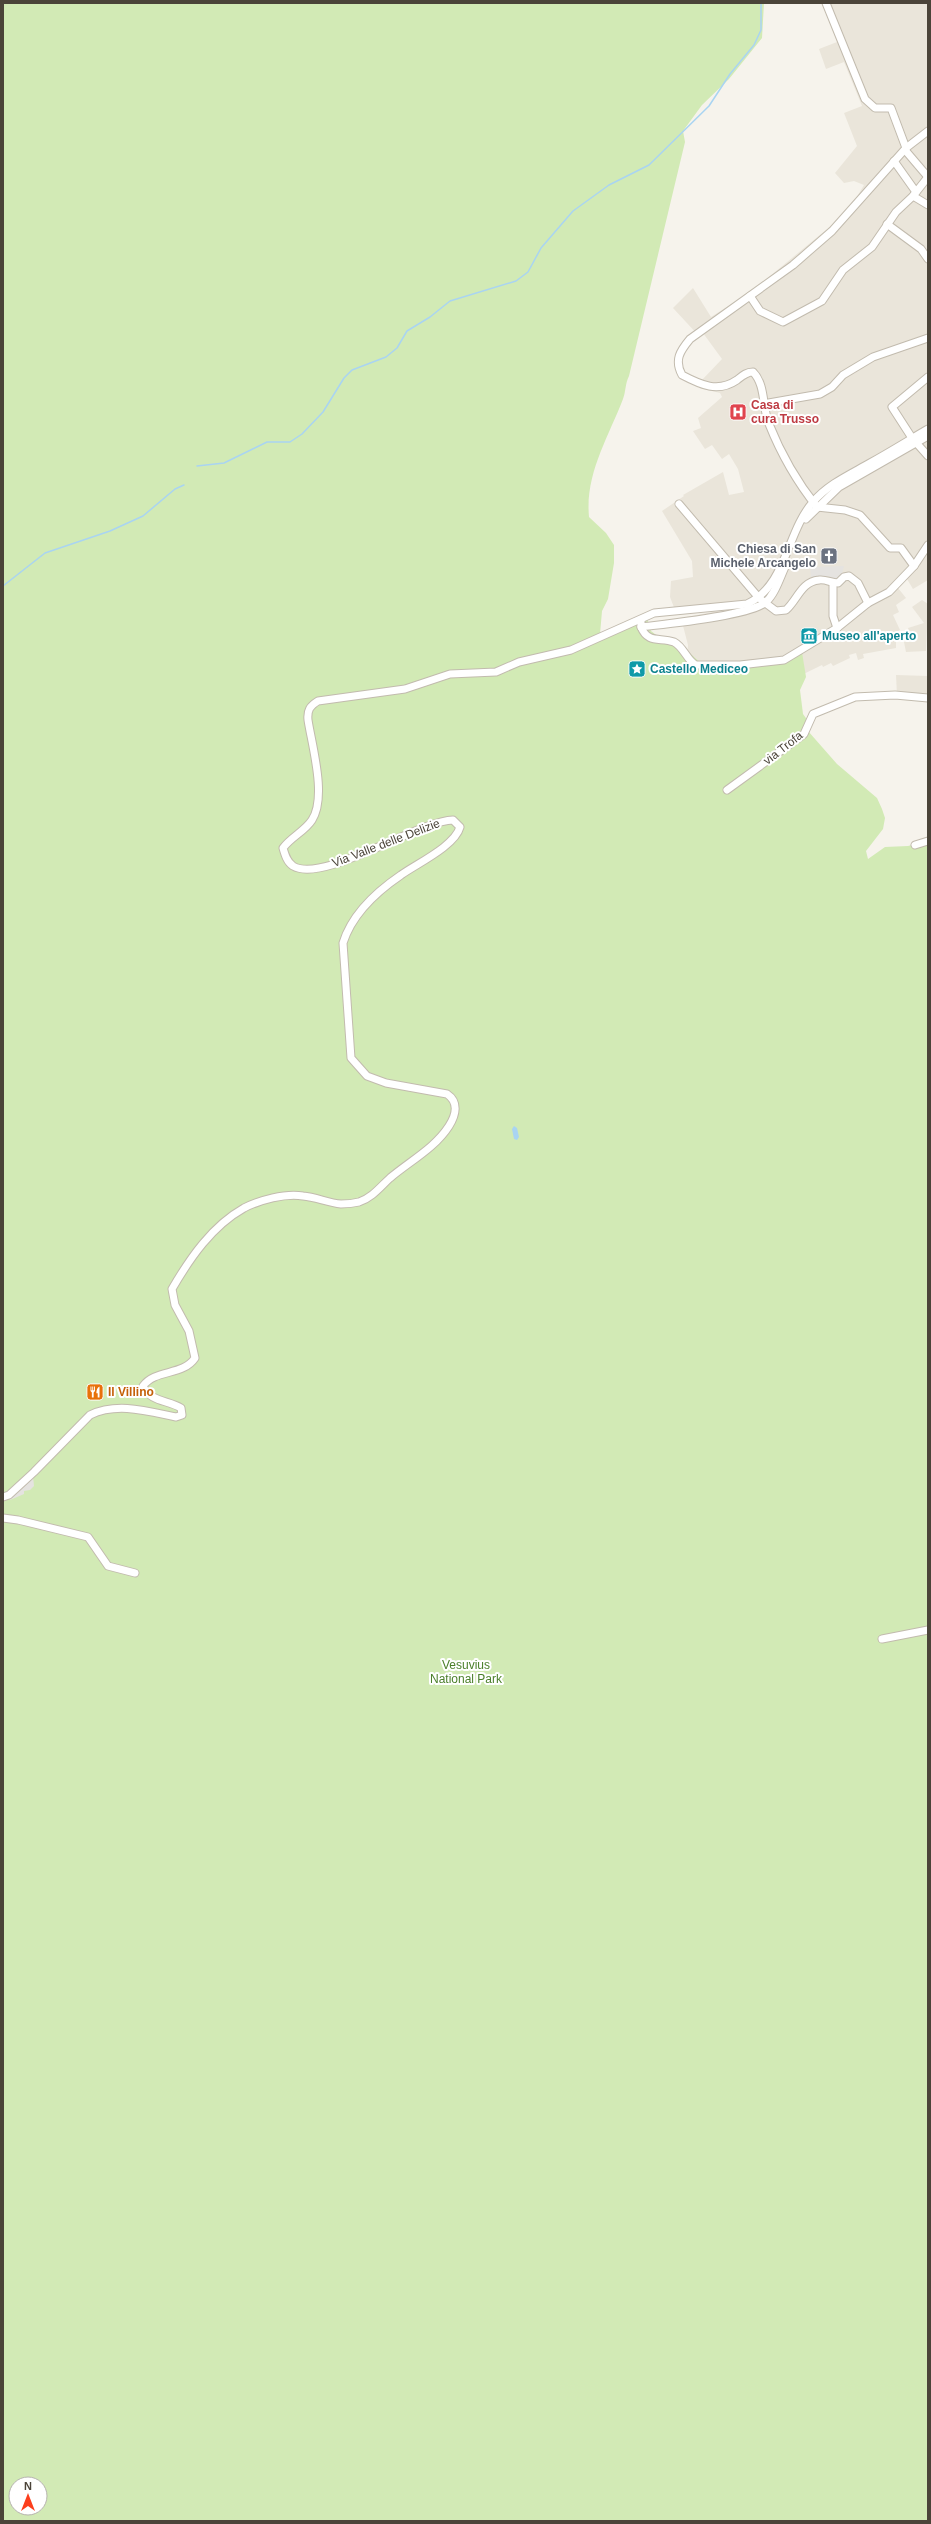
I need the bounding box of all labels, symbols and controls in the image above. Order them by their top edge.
place label: Casa di cura Trusso [751,398,819,426]
hospital icon: Casa di cura Trusso [728,402,748,422]
place label: Chiesa di San Michele Arcangelo [710,542,816,570]
church icon: Chiesa di San Michele Arcangelo [819,546,839,566]
museum icon: Museo all'aperto [799,626,819,646]
place label: Museo all'aperto [822,629,916,643]
place icon: Castello Mediceo [627,659,647,679]
place label: Castello Mediceo [650,662,748,676]
street label: via Trofa [761,728,806,768]
street label: Via Valle delle Delizie [330,816,442,870]
restaurant icon: Il Villino [85,1382,105,1402]
place label: Il Villino [108,1385,154,1399]
park label: Vesuvius National Park [430,1658,503,1686]
north arrow [8,2476,48,2516]
text: N [24,2480,32,2492]

